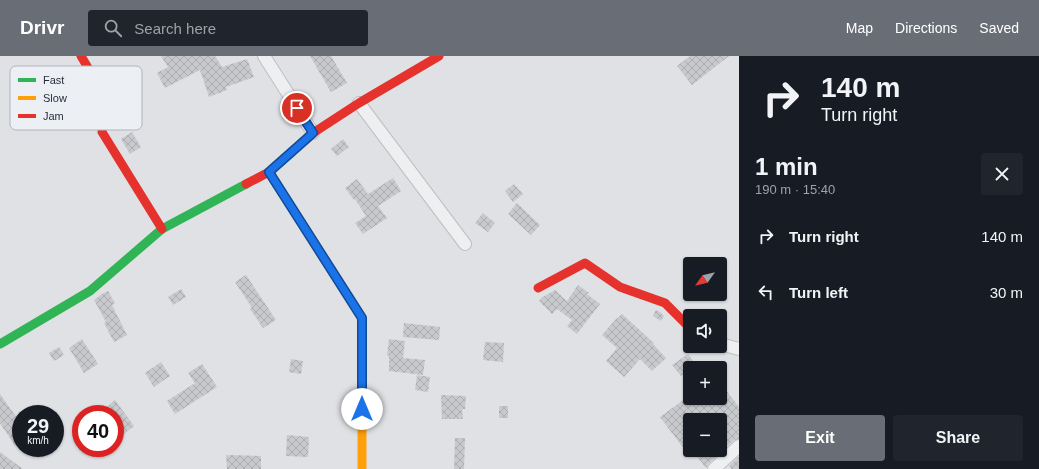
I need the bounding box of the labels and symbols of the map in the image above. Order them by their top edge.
legend [10,66,142,130]
text: Fast [43,74,64,86]
pin [280,91,314,125]
text: Slow [43,92,67,104]
text: Jam [43,110,64,122]
north arrow [683,257,727,301]
position arrow [341,388,383,430]
speed limit sign: 40 [72,405,124,457]

